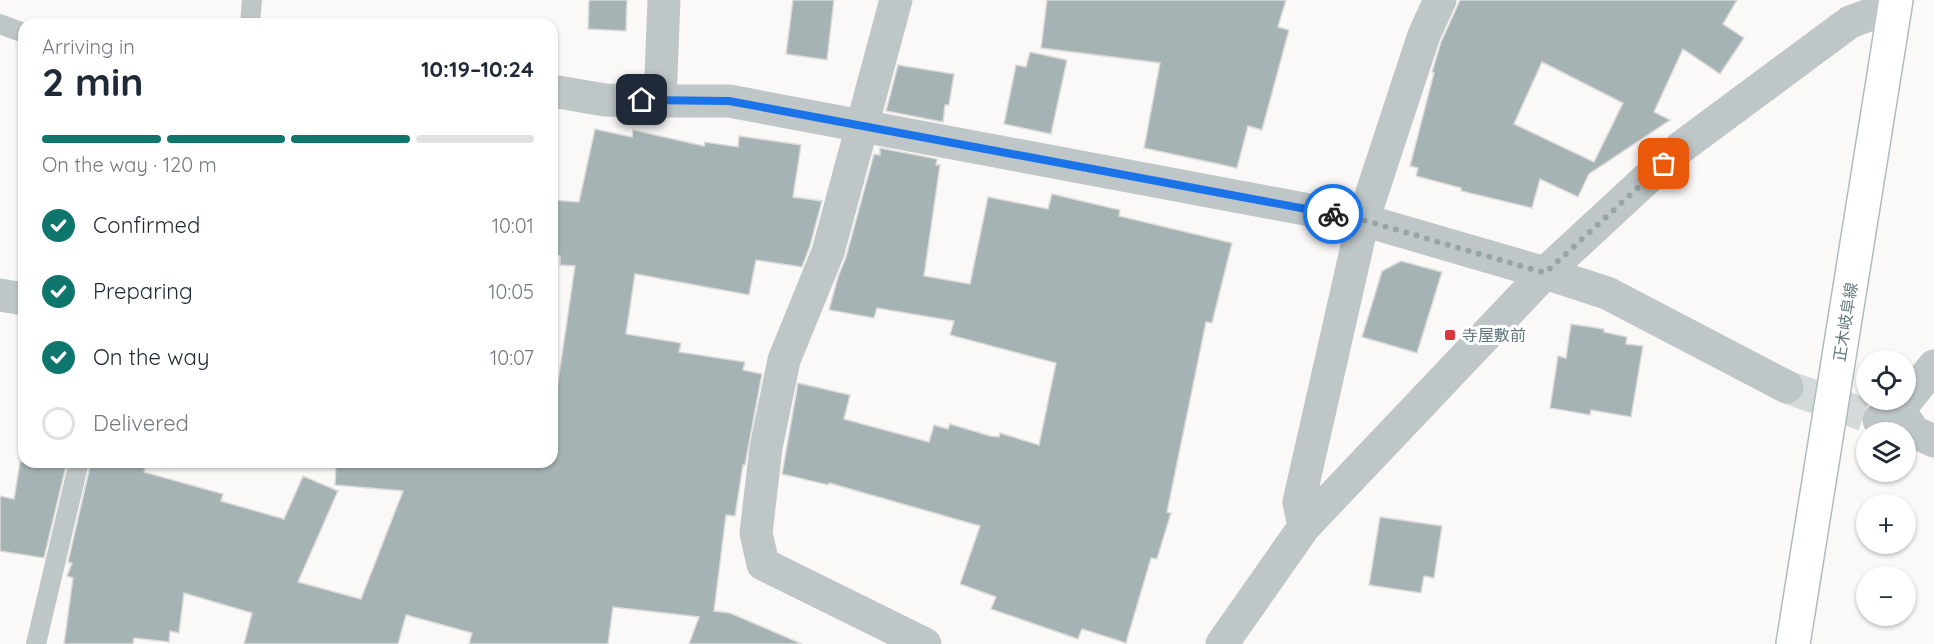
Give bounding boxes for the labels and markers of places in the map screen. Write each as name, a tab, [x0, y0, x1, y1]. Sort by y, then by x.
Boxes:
pin	[616, 74, 667, 125]
pin	[1638, 138, 1689, 189]
place label: 寺屋敷前	[1462, 325, 1526, 345]
marker: 寺屋敷前	[1443, 328, 1457, 342]

